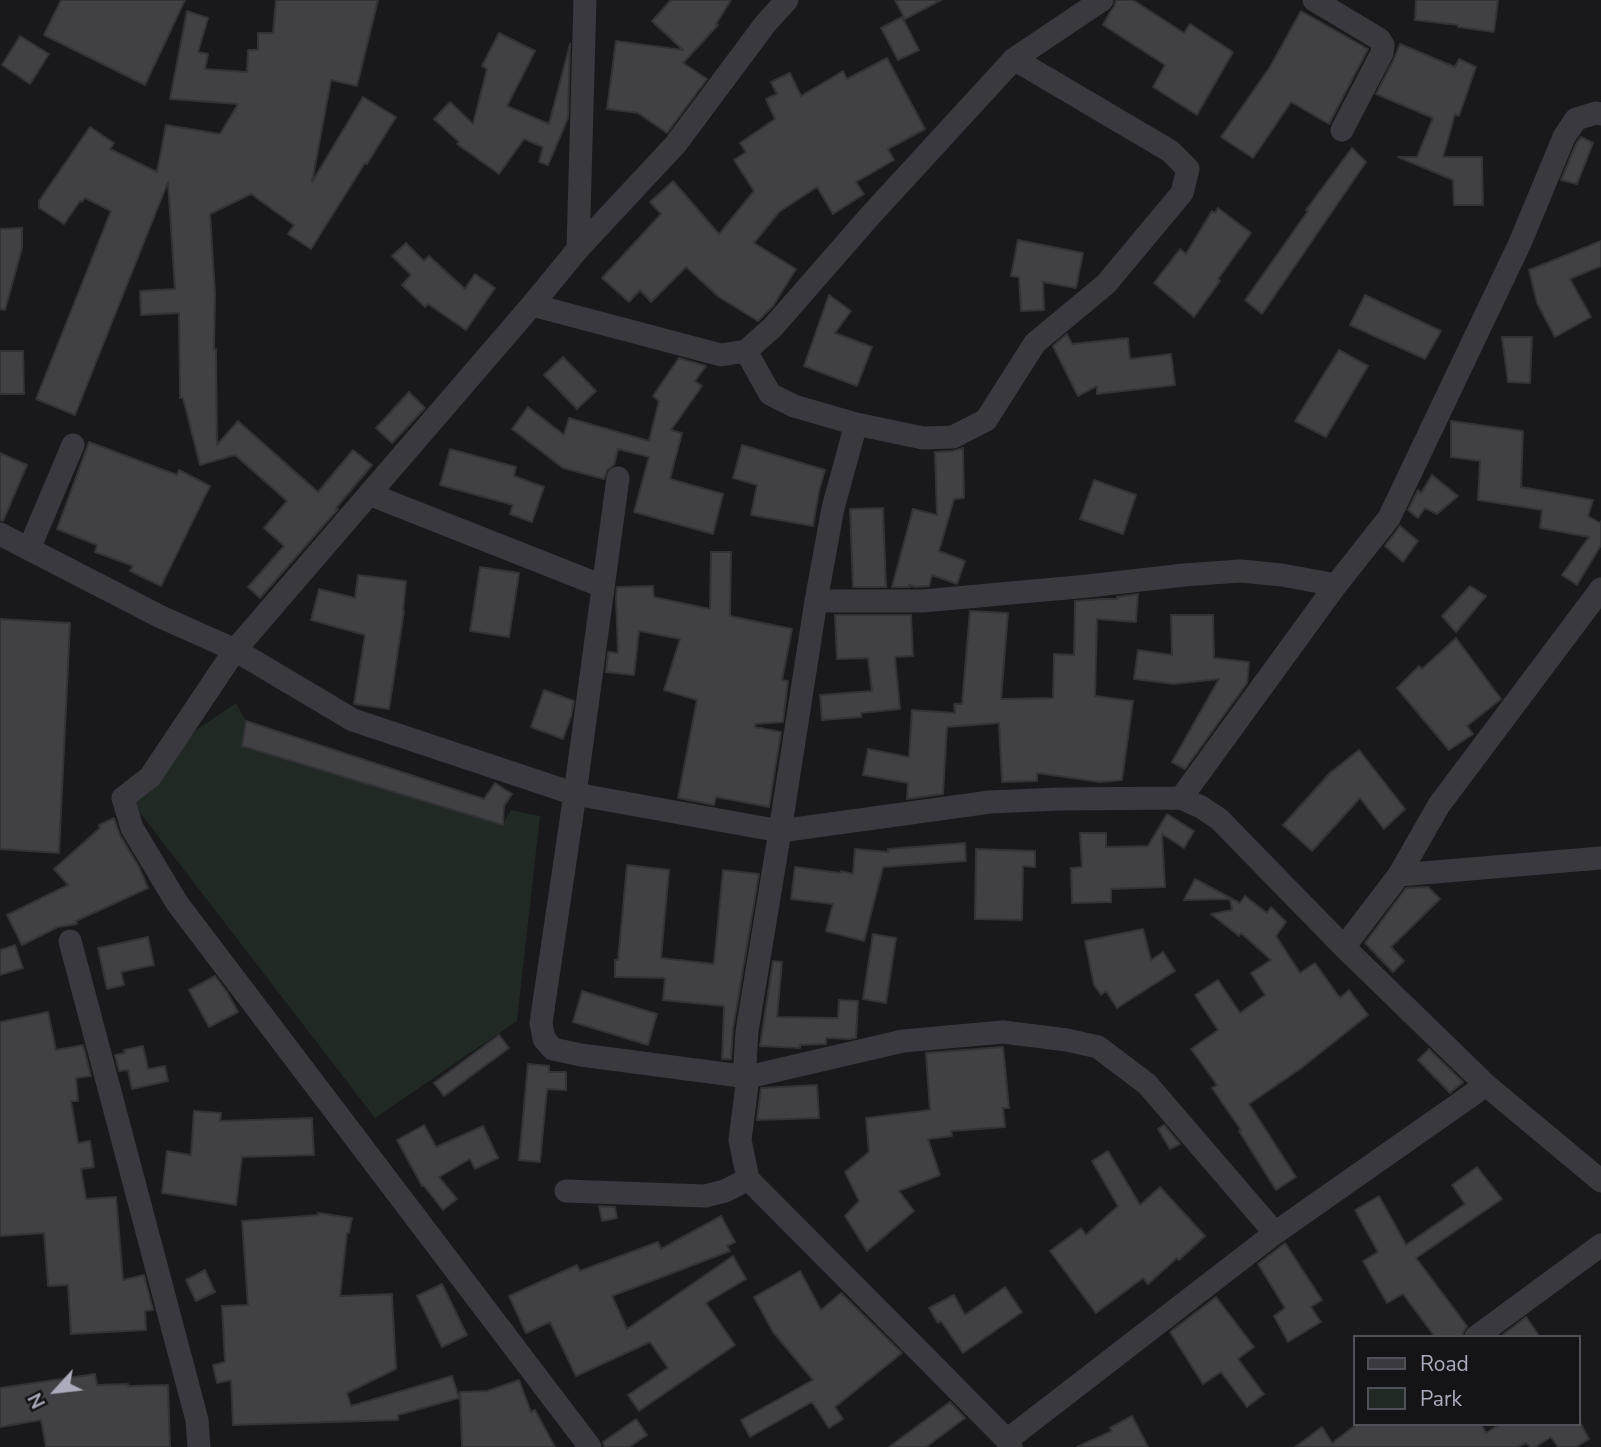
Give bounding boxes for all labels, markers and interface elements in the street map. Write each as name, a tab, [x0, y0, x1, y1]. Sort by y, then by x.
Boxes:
legend	[1352, 1335, 1580, 1426]
text: Road	[1420, 1350, 1469, 1378]
north arrow	[21, 1356, 91, 1426]
text: Park	[1420, 1385, 1462, 1413]
text: N	[22, 1388, 52, 1413]

